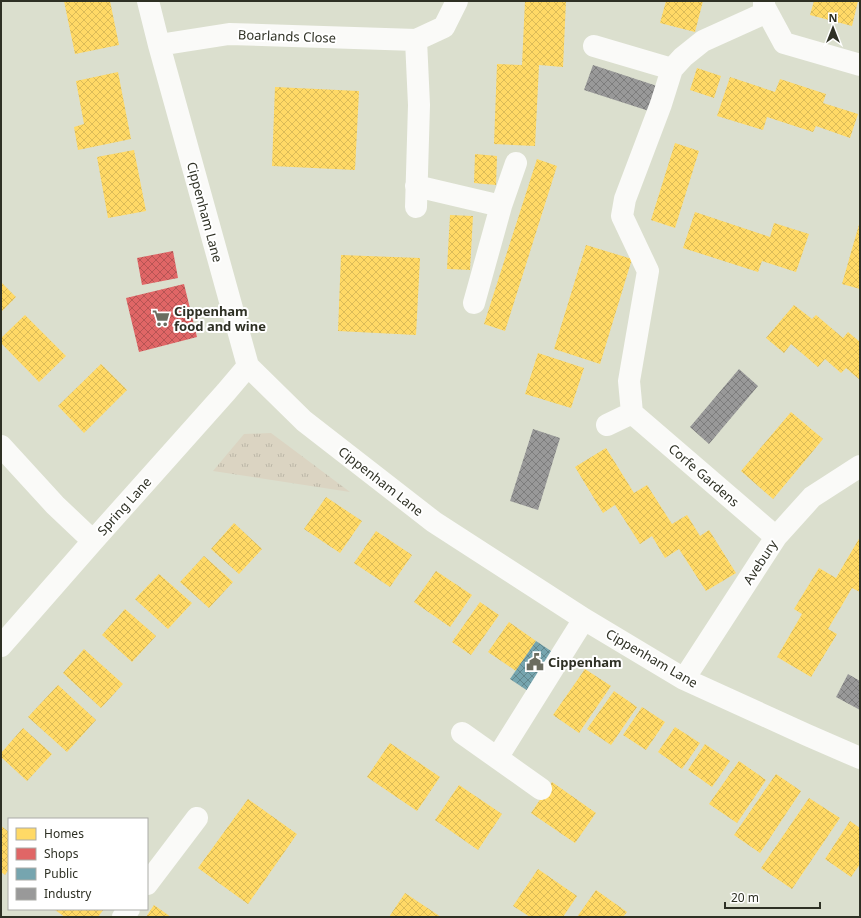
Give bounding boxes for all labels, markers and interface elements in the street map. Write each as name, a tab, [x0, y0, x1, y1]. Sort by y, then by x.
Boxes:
north arrow	[813, 8, 853, 48]
text: N	[829, 10, 837, 25]
street label: Boarlands Close	[238, 25, 336, 47]
street label: Cippenham Lane	[183, 160, 227, 264]
place label: Cippenham food and wine	[174, 302, 266, 335]
supermarket icon: Cippenham food and wine	[151, 308, 171, 328]
street label: Corfe Gardens	[665, 439, 743, 511]
street label: Cippenham Lane	[335, 442, 427, 520]
street label: Spring Lane	[93, 473, 155, 539]
street label: Avebury	[739, 536, 781, 588]
street label: Cippenham Lane	[603, 624, 701, 692]
public building icon: Cippenham	[525, 652, 545, 672]
place label: Cippenham	[548, 653, 622, 671]
legend	[8, 818, 148, 910]
text: Homes	[44, 825, 84, 842]
text: Shops	[44, 845, 79, 862]
text: Public	[44, 865, 78, 882]
scale bar	[725, 884, 820, 910]
text: Industry	[44, 885, 92, 902]
text: 20 m	[731, 889, 759, 906]

